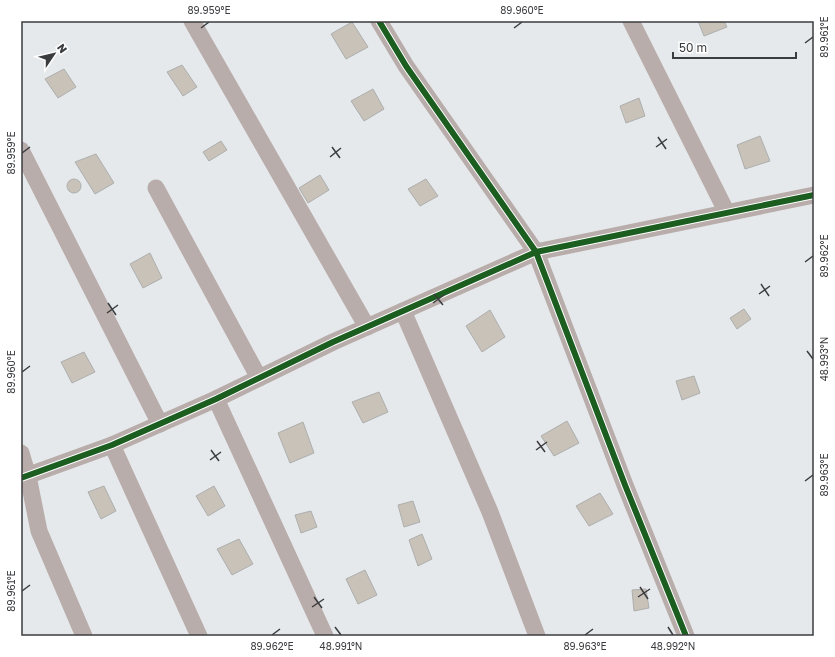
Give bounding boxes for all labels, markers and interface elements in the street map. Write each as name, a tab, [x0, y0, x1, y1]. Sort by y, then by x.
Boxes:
text: 89.959°E	[187, 4, 231, 16]
text: 89.960°E	[500, 4, 544, 16]
text: 89.961°E	[818, 16, 830, 58]
north arrow	[34, 34, 74, 74]
scale bar	[673, 34, 796, 60]
text: 50 m	[679, 40, 707, 55]
text: N	[55, 41, 70, 55]
text: 89.959°E	[5, 131, 17, 175]
text: 89.962°E	[818, 234, 830, 278]
text: 48.993°N	[818, 337, 830, 381]
text: 89.960°E	[5, 350, 17, 394]
text: 89.963°E	[818, 453, 830, 497]
text: 89.961°E	[5, 570, 17, 612]
text: 89.962°E	[250, 640, 294, 652]
text: 48.991°N	[320, 640, 362, 652]
text: 89.963°E	[563, 640, 607, 652]
text: 48.992°N	[651, 640, 695, 652]

